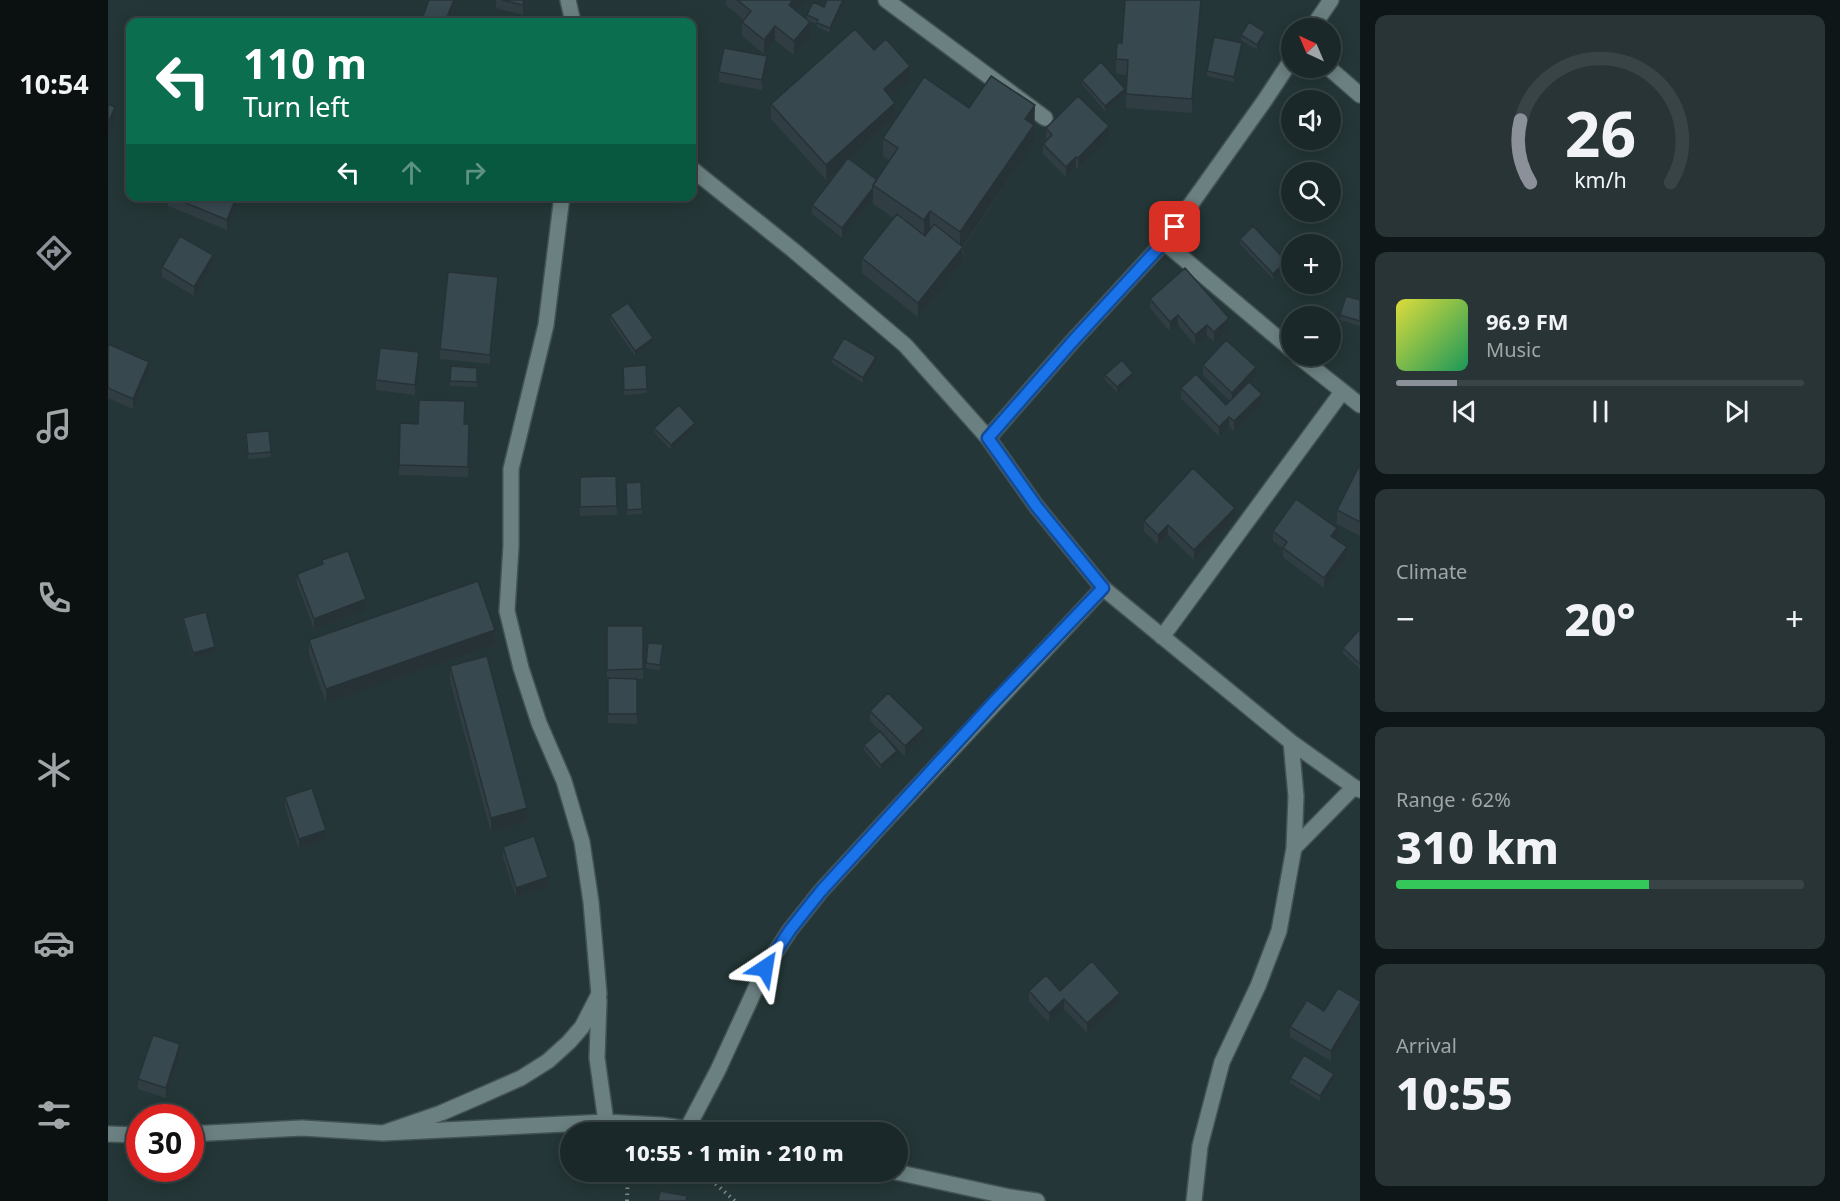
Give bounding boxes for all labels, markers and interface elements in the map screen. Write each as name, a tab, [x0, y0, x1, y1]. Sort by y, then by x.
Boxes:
north arrow	[1281, 18, 1341, 78]
map controls	[1281, 18, 1341, 366]
text: 110 m	[243, 34, 367, 91]
icon: left	[144, 42, 222, 120]
text: 10:54	[19, 65, 89, 102]
text: Turn left	[243, 88, 349, 125]
button: sound	[1281, 90, 1341, 150]
text: 26	[1564, 90, 1636, 175]
icon: left	[332, 156, 365, 189]
icon: ahead	[395, 156, 428, 189]
icon: right	[458, 156, 491, 189]
button: search	[1281, 162, 1341, 222]
text: km/h	[1574, 165, 1626, 194]
pin	[1149, 201, 1200, 252]
icon: arrive	[1158, 210, 1191, 243]
icon: directions	[33, 232, 75, 274]
button: +	[1281, 234, 1341, 294]
button: −	[1281, 306, 1341, 366]
text: 96.9 FM	[1486, 306, 1568, 336]
text: Music	[1486, 336, 1541, 363]
icon: previous	[1448, 395, 1481, 428]
icon: pause	[1584, 395, 1617, 428]
icon: next	[1720, 395, 1753, 428]
icon: music	[33, 405, 75, 447]
text: Climate	[1396, 558, 1467, 585]
icon: phone	[33, 577, 75, 619]
text: 20°	[1564, 588, 1636, 649]
text: −	[1396, 596, 1415, 641]
text: +	[1785, 596, 1804, 641]
icon: climate	[33, 749, 75, 791]
text: Range · 62%	[1396, 786, 1511, 813]
text: 310 km	[1396, 816, 1559, 877]
icon: car	[33, 922, 75, 964]
position arrow	[733, 936, 797, 1000]
text: Arrival	[1396, 1032, 1457, 1059]
text: 10:55	[1396, 1062, 1513, 1123]
icon: filters	[33, 1094, 75, 1136]
speed limit sign: 30	[126, 1104, 204, 1182]
text: 10:55 · 1 min · 210 m	[624, 1137, 844, 1167]

